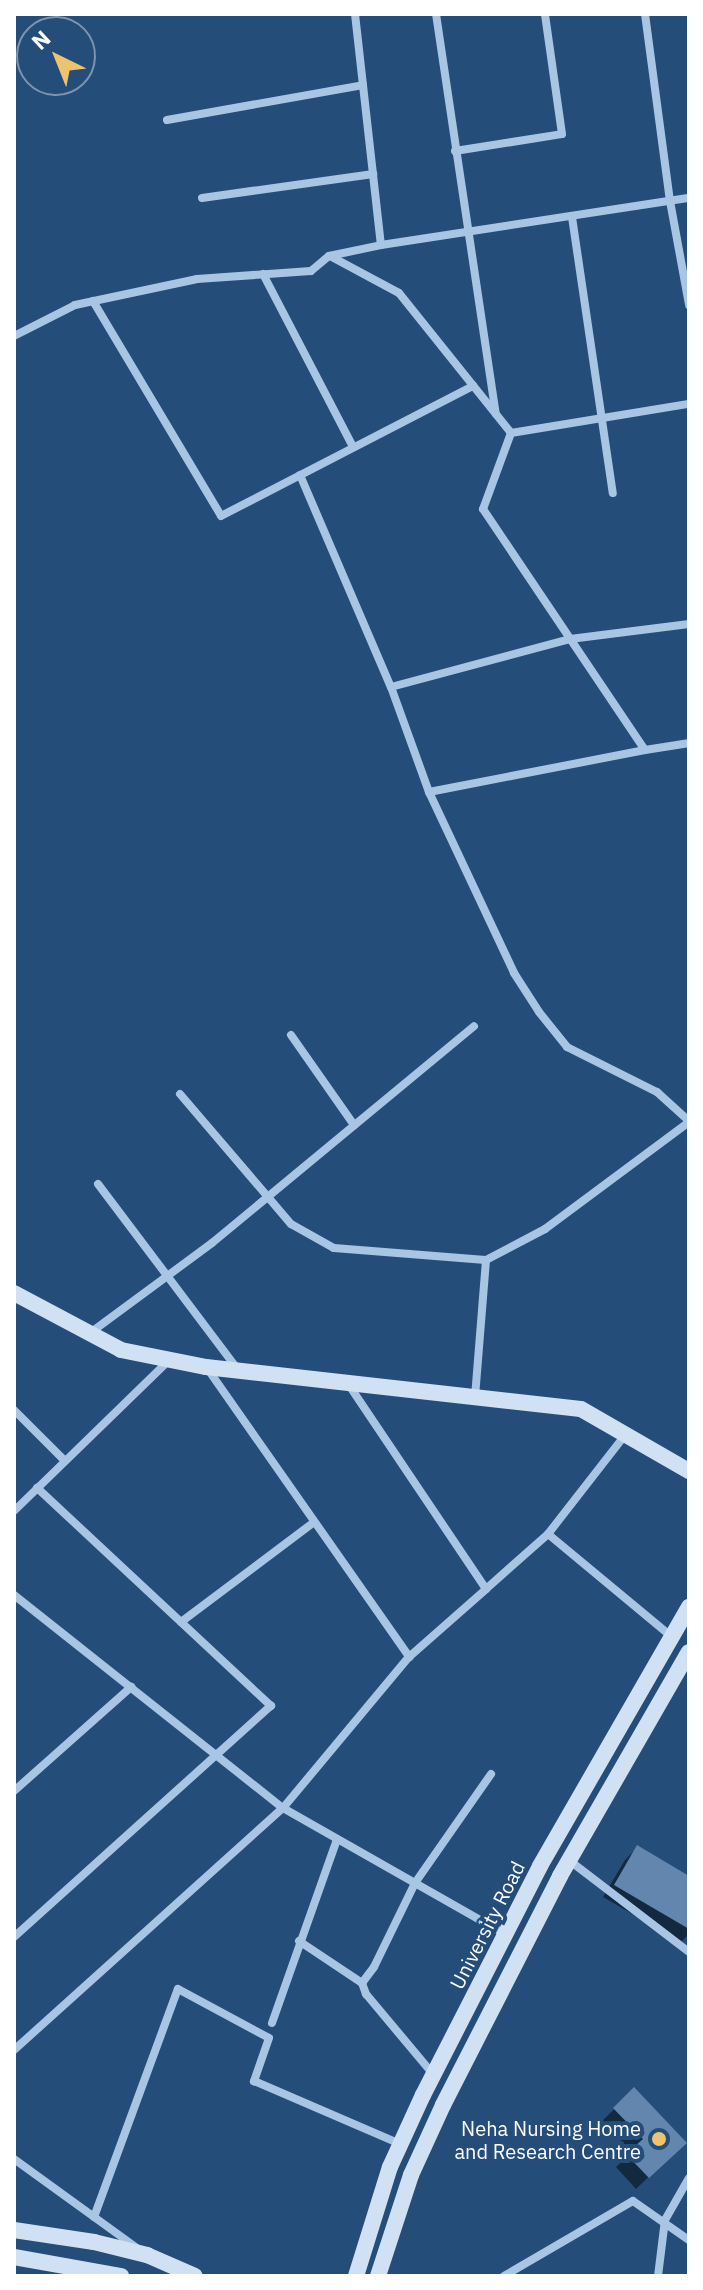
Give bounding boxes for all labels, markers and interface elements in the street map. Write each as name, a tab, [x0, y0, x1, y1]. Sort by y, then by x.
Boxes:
north arrow	[16, 16, 96, 96]
text: N	[25, 24, 56, 56]
street label: University Road	[444, 1857, 530, 1993]
place label: Neha Nursing Home and Research Centre	[454, 2116, 641, 2163]
marker: Neha Nursing Home and Research Centre	[648, 2128, 670, 2150]

